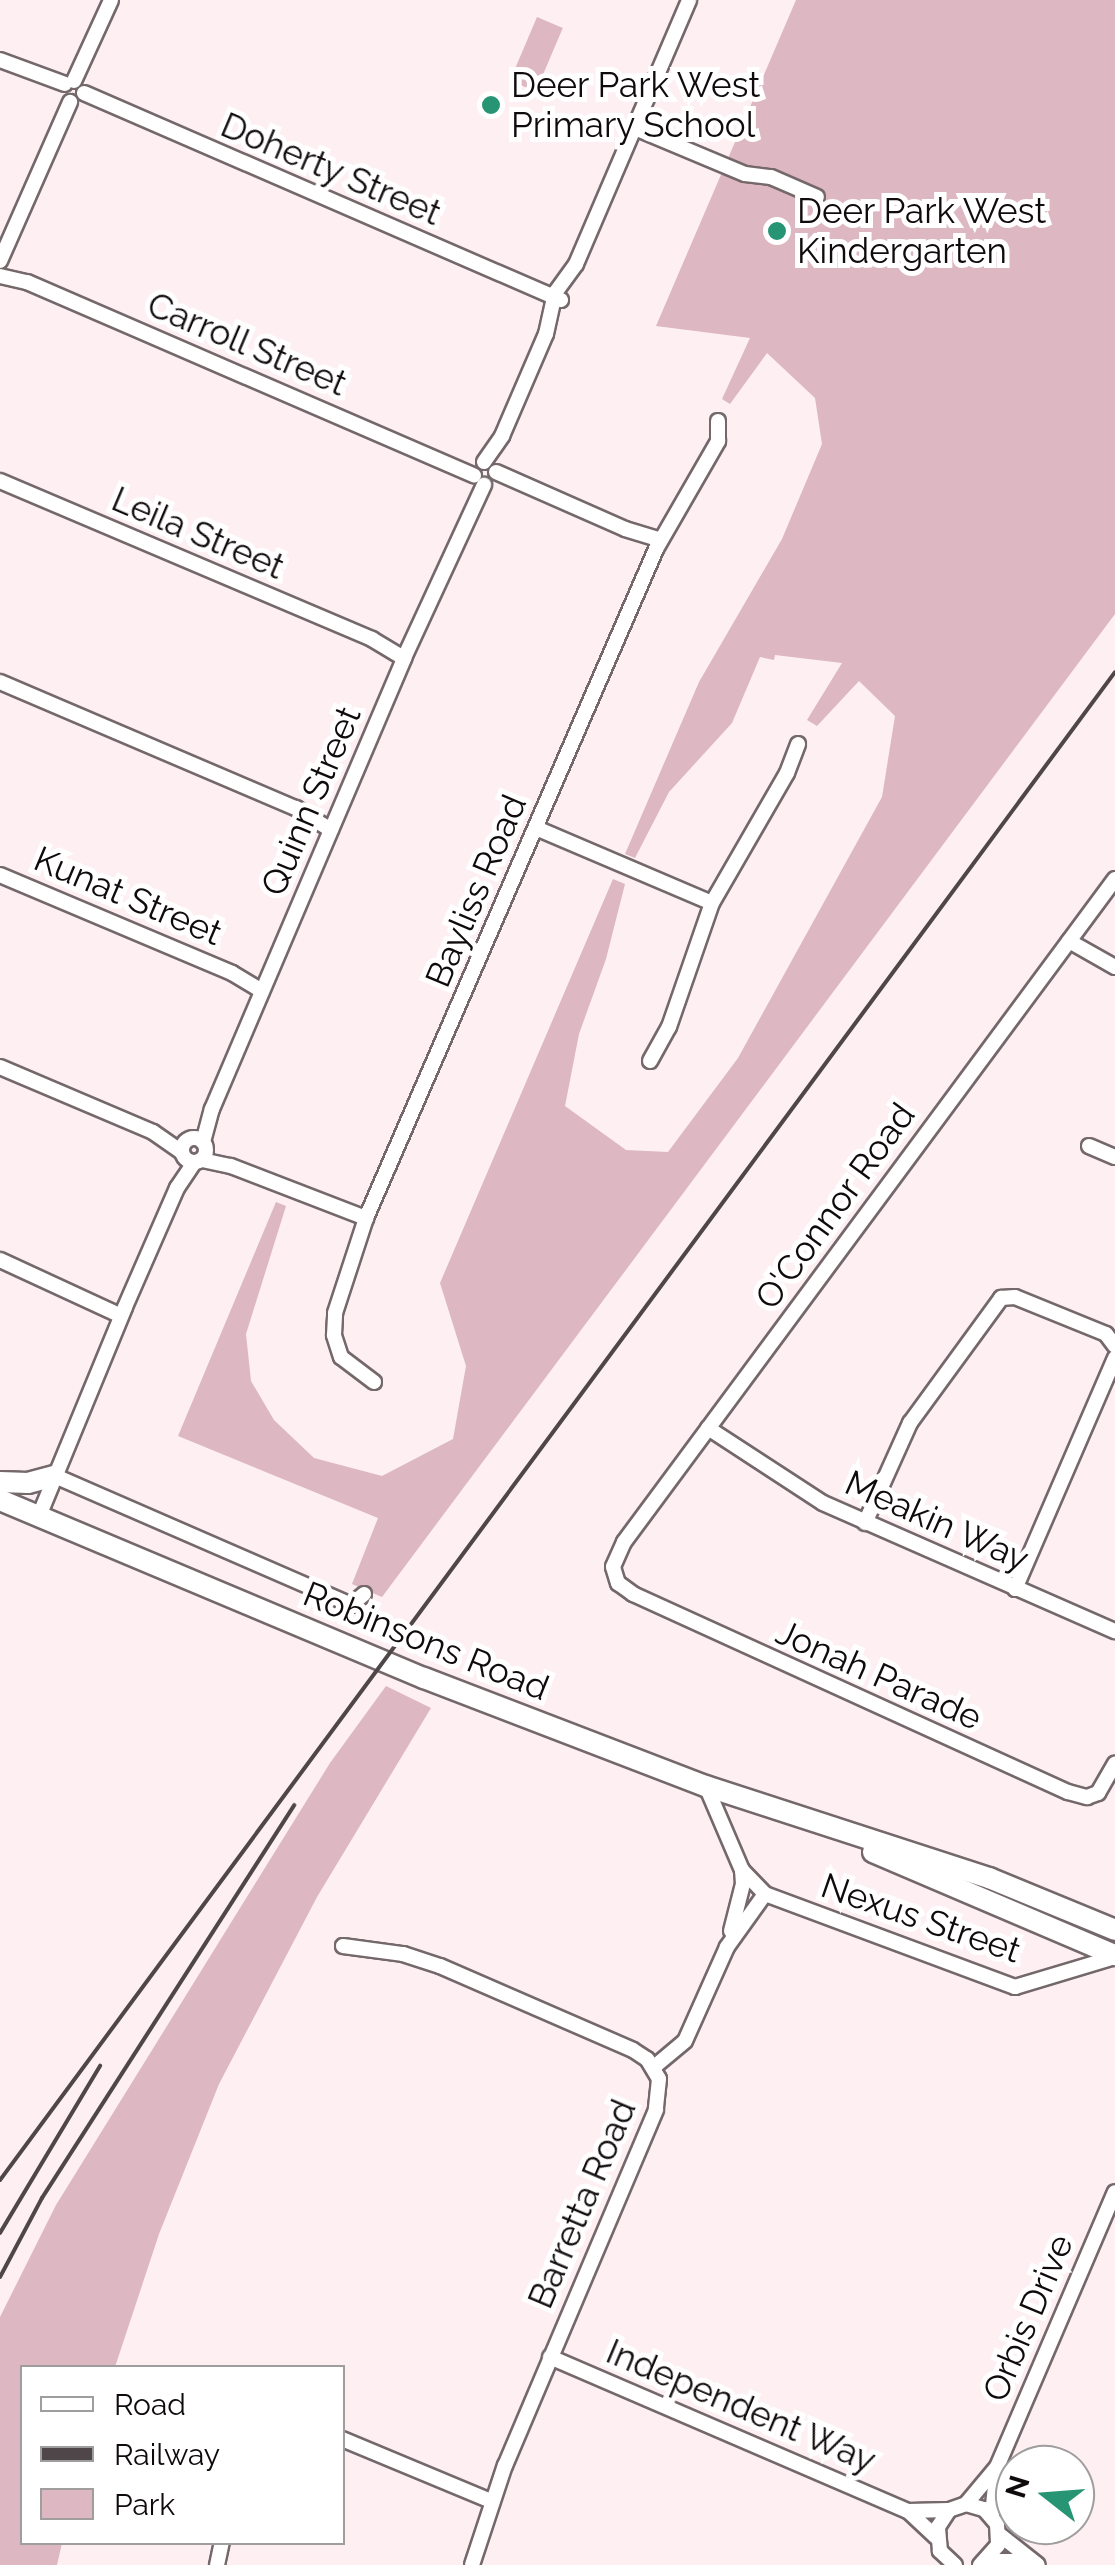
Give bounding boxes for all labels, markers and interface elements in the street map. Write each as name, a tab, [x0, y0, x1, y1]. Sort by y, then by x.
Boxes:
place label: Deer Park West Primary School	[511, 64, 762, 146]
marker: Deer Park West Primary School	[480, 94, 502, 116]
street label: Doherty Street	[214, 104, 448, 234]
place label: Deer Park West Kindergarten	[797, 190, 1048, 272]
marker: Deer Park West Kindergarten	[766, 220, 788, 242]
street label: Carroll Street	[141, 283, 353, 405]
street label: Leila Street	[106, 478, 290, 588]
street label: Quinn Street	[252, 700, 370, 902]
street label: Bayliss Road	[417, 789, 535, 993]
street label: Kunat Street	[28, 838, 228, 954]
street label: O'Connor Road	[746, 1095, 924, 1317]
street label: Meakin Way	[838, 1462, 1036, 1580]
street label: Robinsons Road	[297, 1573, 555, 1709]
street label: Jonah Parade	[770, 1611, 988, 1739]
street label: Nexus Street	[816, 1864, 1026, 1972]
street label: Barretta Road	[519, 2094, 645, 2314]
street label: Orbis Drive	[974, 2228, 1082, 2408]
street label: Independent Way	[600, 2330, 882, 2482]
legend	[20, 2365, 345, 2545]
text: Road	[114, 2387, 186, 2422]
text: Railway	[114, 2437, 220, 2472]
north arrow	[995, 2445, 1095, 2545]
text: N	[999, 2472, 1037, 2502]
text: Park	[114, 2487, 175, 2522]

